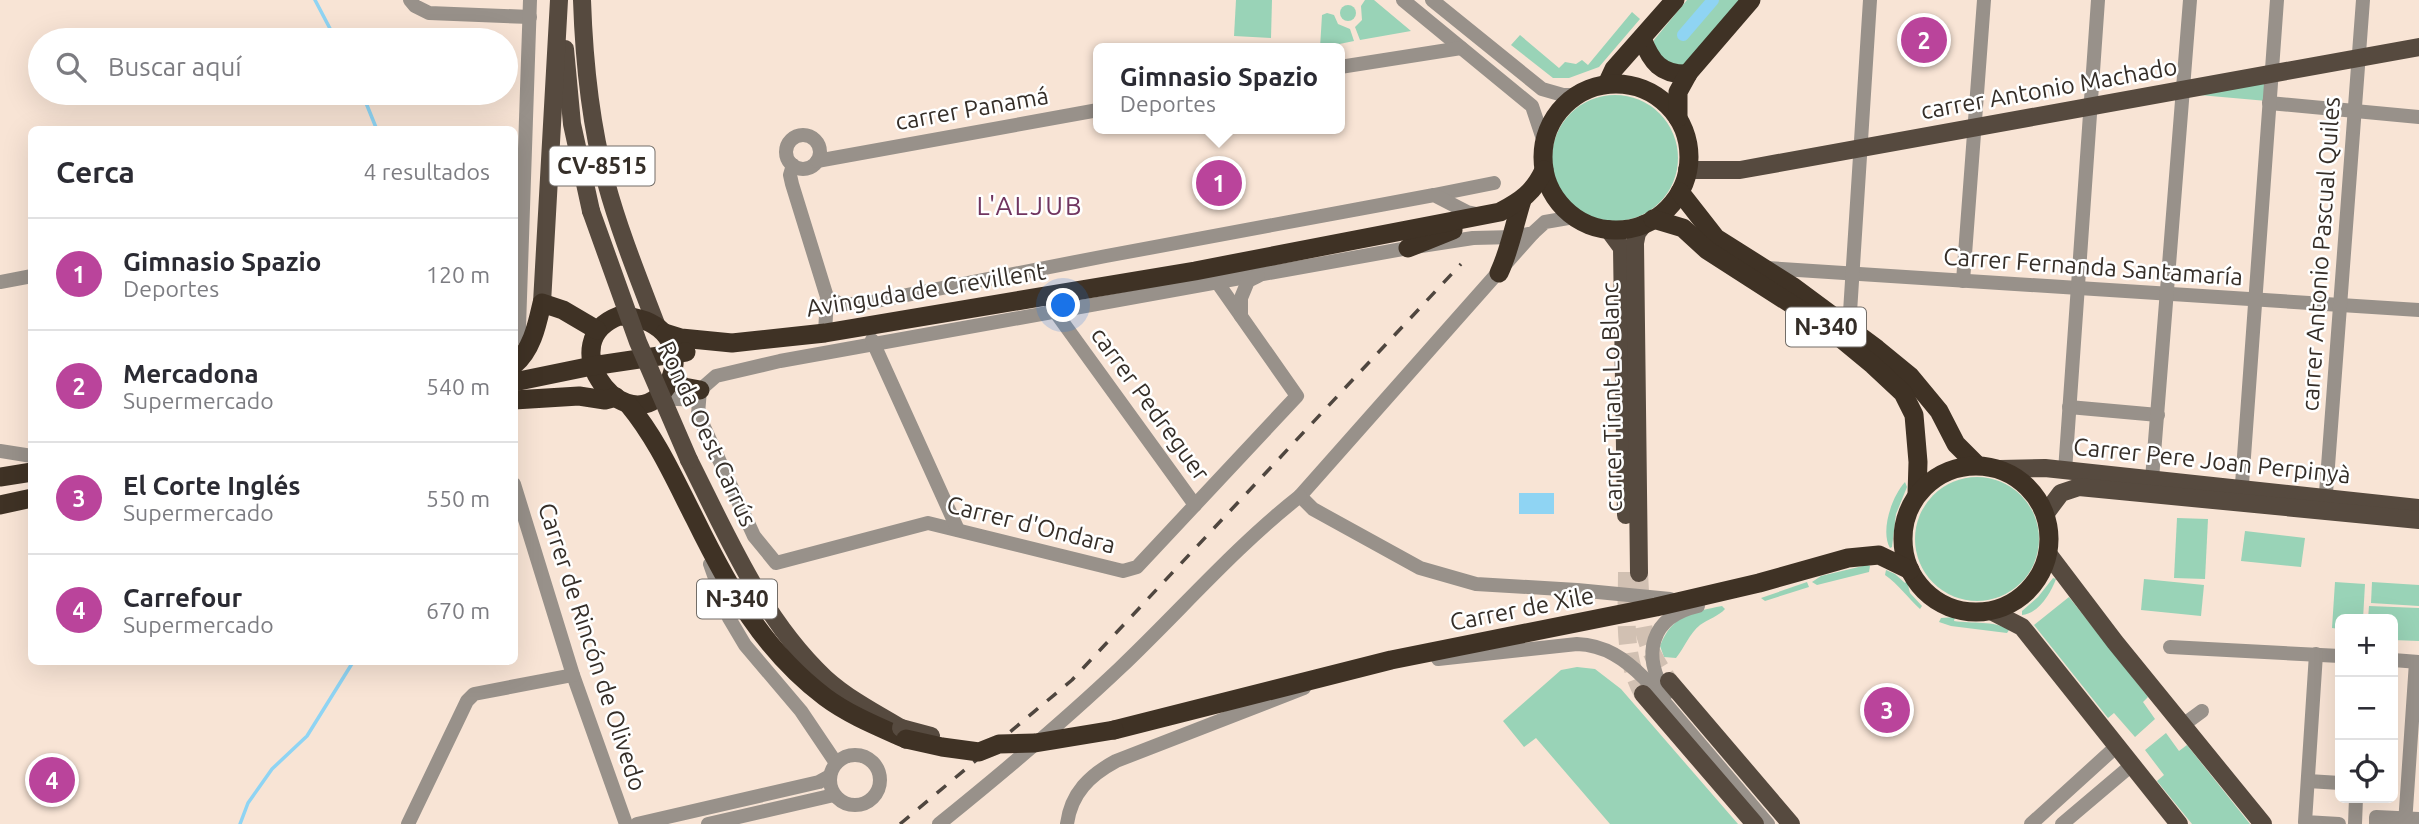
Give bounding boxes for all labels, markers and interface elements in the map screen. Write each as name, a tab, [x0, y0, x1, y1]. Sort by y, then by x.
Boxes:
pin: 2	[1901, 14, 1947, 66]
search box	[28, 28, 518, 105]
popup	[1093, 43, 1345, 134]
icon: search	[52, 48, 90, 86]
text: Buscar aquí	[108, 52, 242, 81]
street label: carrer Antonio Machado	[1919, 53, 2179, 124]
text: Gimnasio Spazio	[1120, 62, 1318, 91]
street label: carrer Panamá	[893, 82, 1051, 135]
text: Deportes	[1120, 91, 1216, 116]
street label: carrer Antonio Pascual Quiles	[2296, 96, 2345, 412]
road number: CV-8515	[550, 146, 654, 186]
text: Cerca	[56, 155, 135, 189]
pin: 1	[1196, 157, 1242, 209]
text: 4 resultados	[364, 159, 490, 184]
district label: L'ALJUB	[977, 191, 1083, 220]
street label: Carrer Fernanda Santamaría	[1942, 243, 2244, 290]
text: Gimnasio Spazio	[123, 247, 321, 276]
street label: Avinguda de Crevillent	[804, 257, 1048, 322]
text: 1	[73, 262, 85, 287]
text: 120 m	[426, 262, 490, 287]
text: Deportes	[123, 276, 219, 301]
street label: carrer Tirant Lo Blanc	[1596, 282, 1627, 512]
your location	[1046, 288, 1080, 322]
road number: N-340	[1786, 308, 1866, 346]
street label: carrer Pedreguer	[1086, 322, 1215, 486]
street label: Ronda Oest Carrús	[653, 337, 762, 531]
text: Mercadona	[123, 359, 259, 388]
text: 2	[73, 374, 85, 399]
text: 540 m	[426, 374, 490, 399]
text: Supermercado	[123, 388, 274, 413]
street label: Carrer Pere Joan Perpinyà	[2072, 433, 2352, 489]
text: El Corte Inglés	[123, 471, 301, 500]
text: 3	[73, 486, 85, 511]
text: 550 m	[426, 486, 490, 511]
street label: Carrer d'Ondara	[944, 491, 1118, 559]
street label: Carrer de Rincón de Olivedo	[533, 499, 652, 794]
text: Supermercado	[123, 500, 274, 525]
road number: N-340	[697, 580, 777, 618]
street label: Carrer de Xile	[1448, 581, 1596, 636]
text: Carrefour	[123, 583, 242, 612]
text: 4	[73, 598, 85, 623]
text: 670 m	[426, 598, 490, 623]
text: Supermercado	[123, 612, 274, 637]
map controls	[2335, 614, 2398, 803]
button: +	[2335, 614, 2398, 677]
button: −	[2335, 677, 2398, 740]
pin: 3	[1864, 684, 1910, 736]
button: locate	[2335, 740, 2398, 803]
pin: 4	[29, 754, 75, 806]

